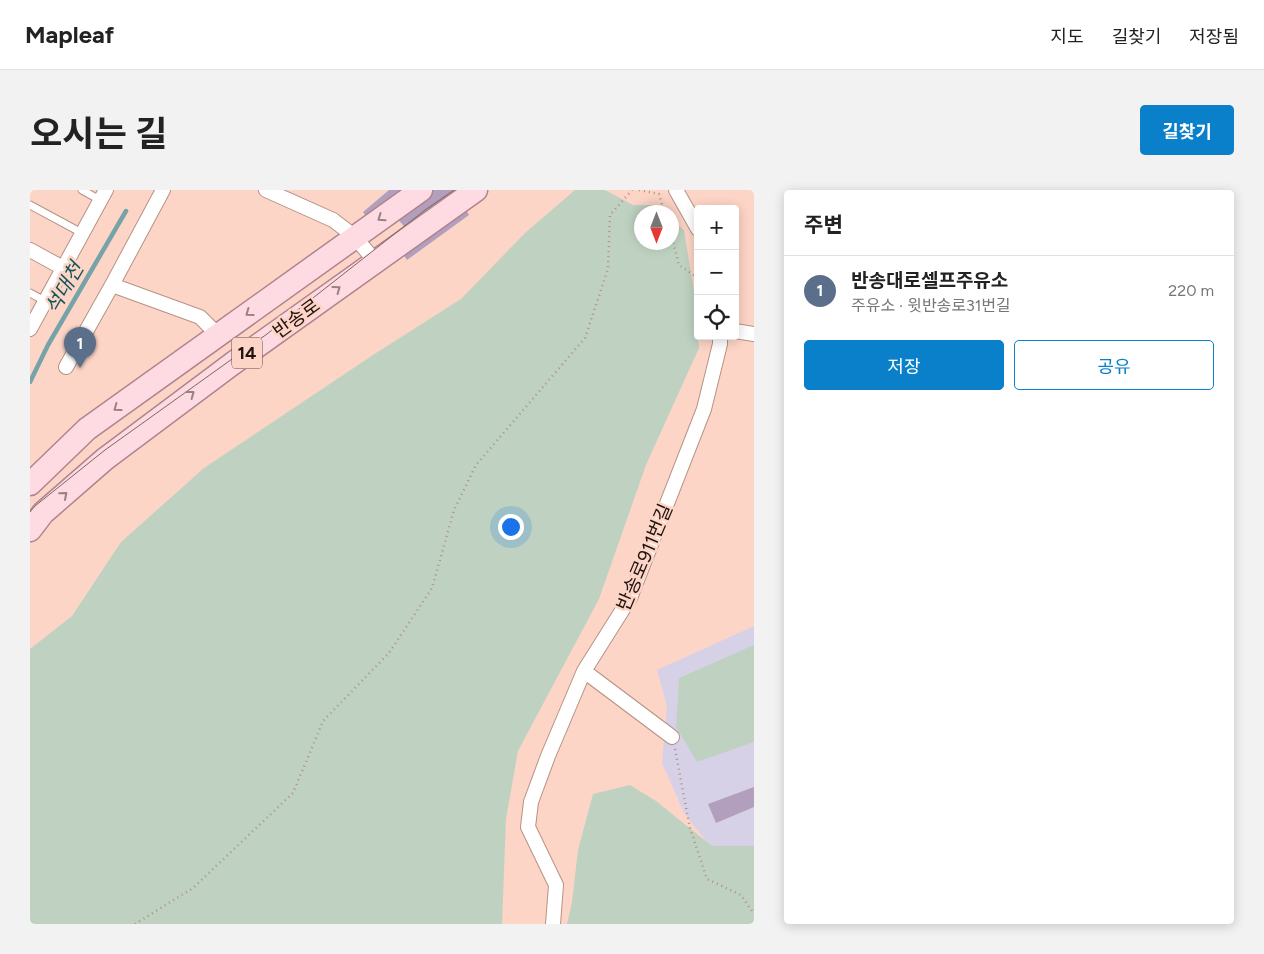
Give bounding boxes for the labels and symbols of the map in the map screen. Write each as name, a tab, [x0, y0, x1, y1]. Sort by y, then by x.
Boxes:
north arrow	[634, 205, 679, 250]
one-way arrow	[377, 212, 386, 221]
water label: 석대천	[40, 256, 89, 318]
one-way arrow	[331, 286, 341, 295]
street label: 반송로	[268, 294, 324, 343]
one-way arrow	[245, 307, 254, 316]
pin: 1	[64, 327, 96, 368]
road number: 14	[232, 338, 262, 368]
one-way arrow	[185, 392, 194, 400]
one-way arrow	[113, 402, 123, 411]
one-way arrow	[58, 491, 67, 500]
street label: 반송로911번길	[612, 500, 677, 614]
your location	[498, 514, 524, 540]

